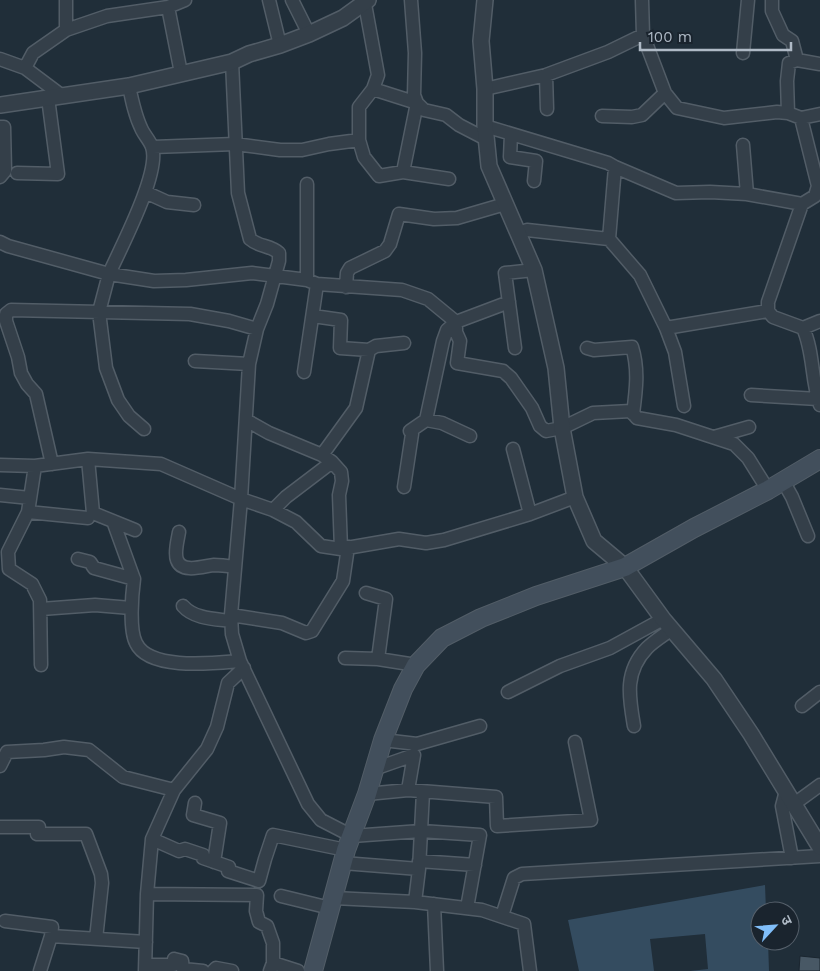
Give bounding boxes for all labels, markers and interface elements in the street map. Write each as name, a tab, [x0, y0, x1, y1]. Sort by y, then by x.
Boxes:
scale bar	[640, 20, 791, 52]
text: 100 m	[648, 28, 692, 46]
north arrow	[750, 901, 800, 951]
text: उ	[778, 913, 796, 928]

